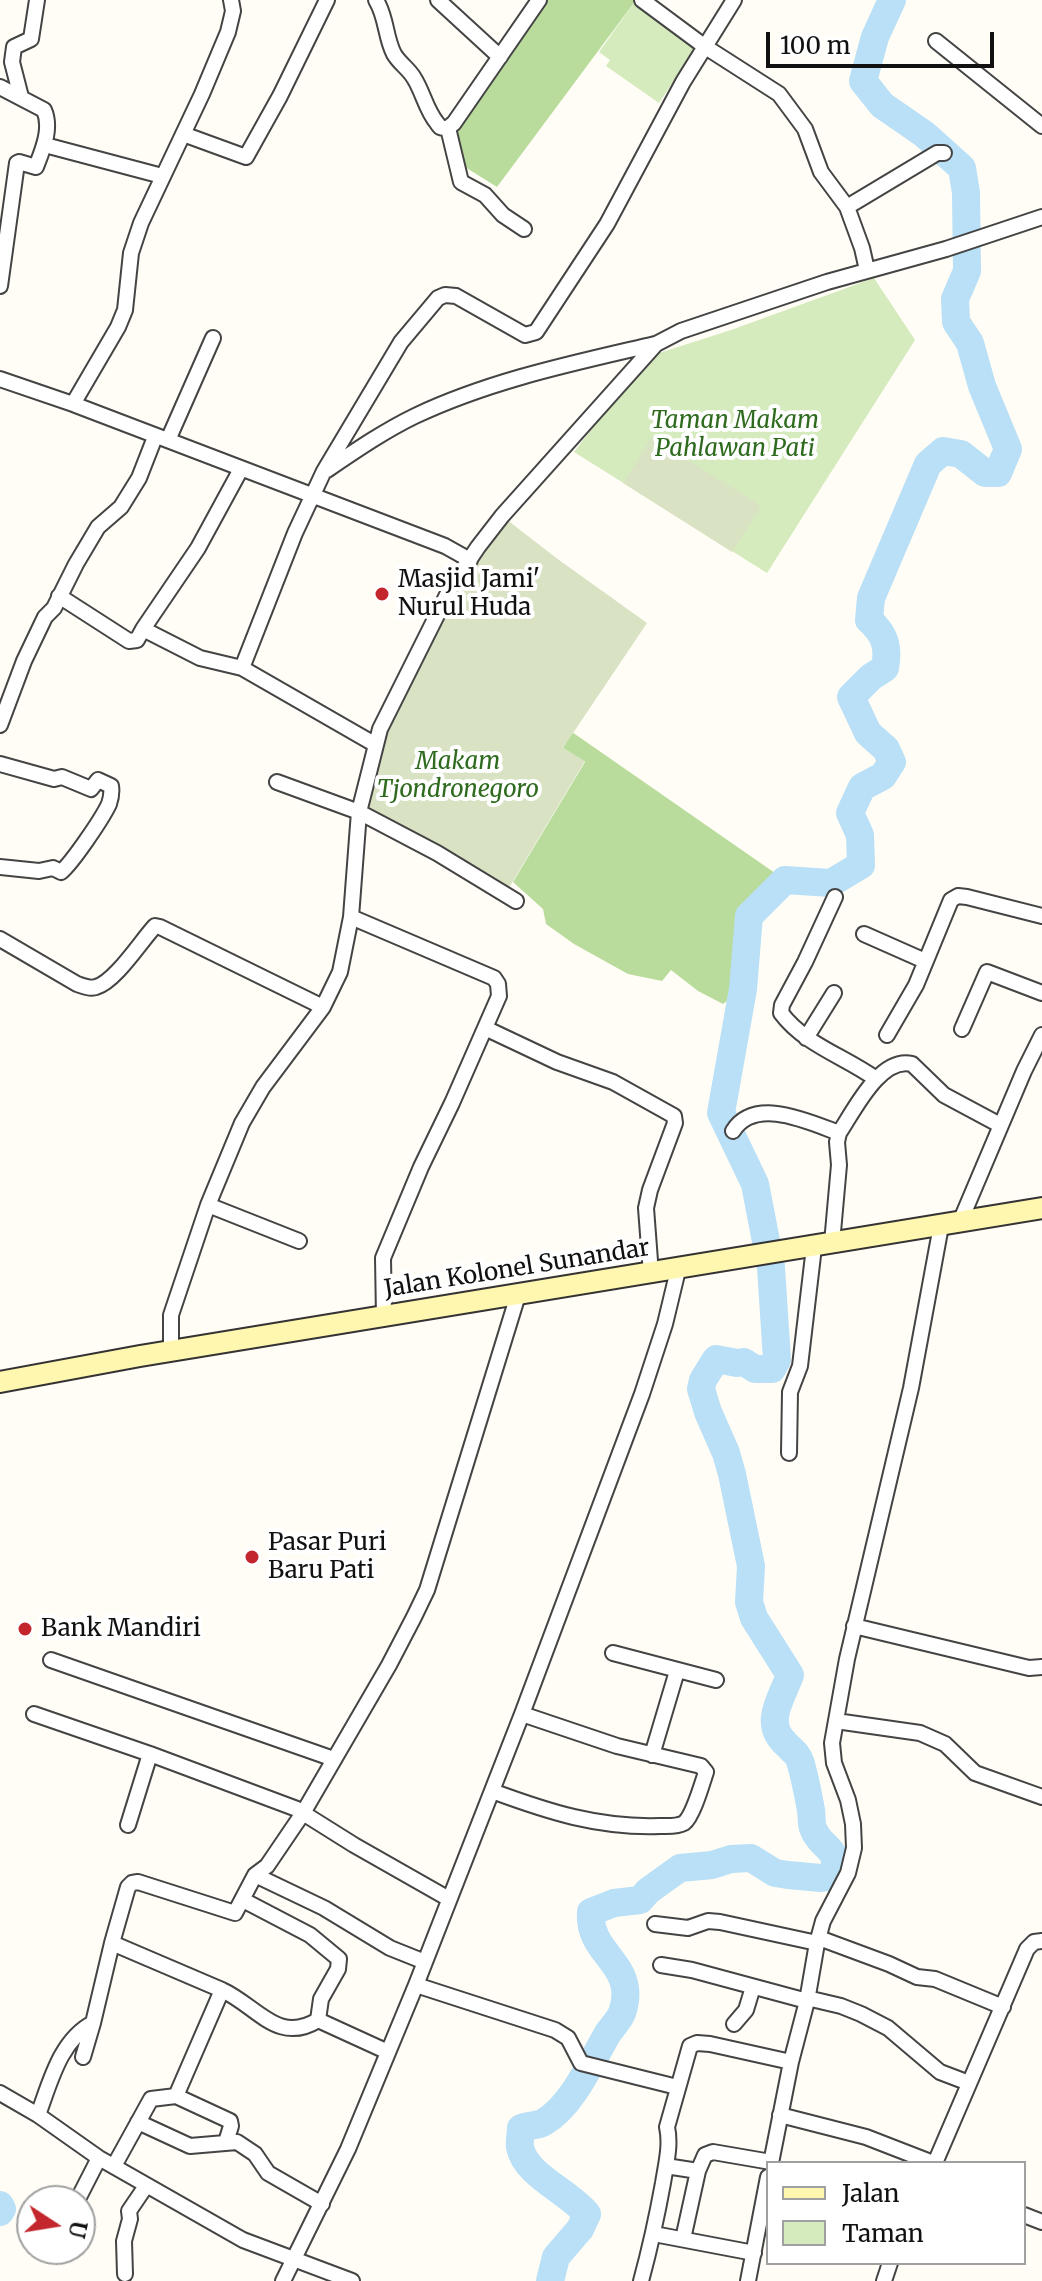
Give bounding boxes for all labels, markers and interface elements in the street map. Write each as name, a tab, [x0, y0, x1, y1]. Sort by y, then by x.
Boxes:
scale bar	[770, 16, 998, 66]
text: 100 m	[780, 30, 850, 61]
park label: Taman Makam Pahlawan Pati	[651, 407, 819, 463]
place label: Masjid Jami' Nurul Huda	[398, 566, 540, 622]
marker: Masjid Jami' Nurul Huda	[373, 585, 391, 603]
park label: Makam Tjondronegoro	[377, 748, 539, 804]
street label: Jalan Kolonel Sunandar	[382, 1234, 652, 1304]
place label: Pasar Puri Baru Pati	[268, 1529, 387, 1585]
marker: Pasar Puri Baru Pati	[243, 1548, 261, 1566]
place label: Bank Mandiri	[41, 1615, 201, 1643]
marker: Bank Mandiri	[16, 1620, 34, 1638]
legend	[766, 2161, 1026, 2265]
text: Jalan	[842, 2178, 899, 2209]
north arrow	[16, 2185, 96, 2265]
text: Taman	[842, 2218, 924, 2249]
text: U	[62, 2219, 93, 2240]

